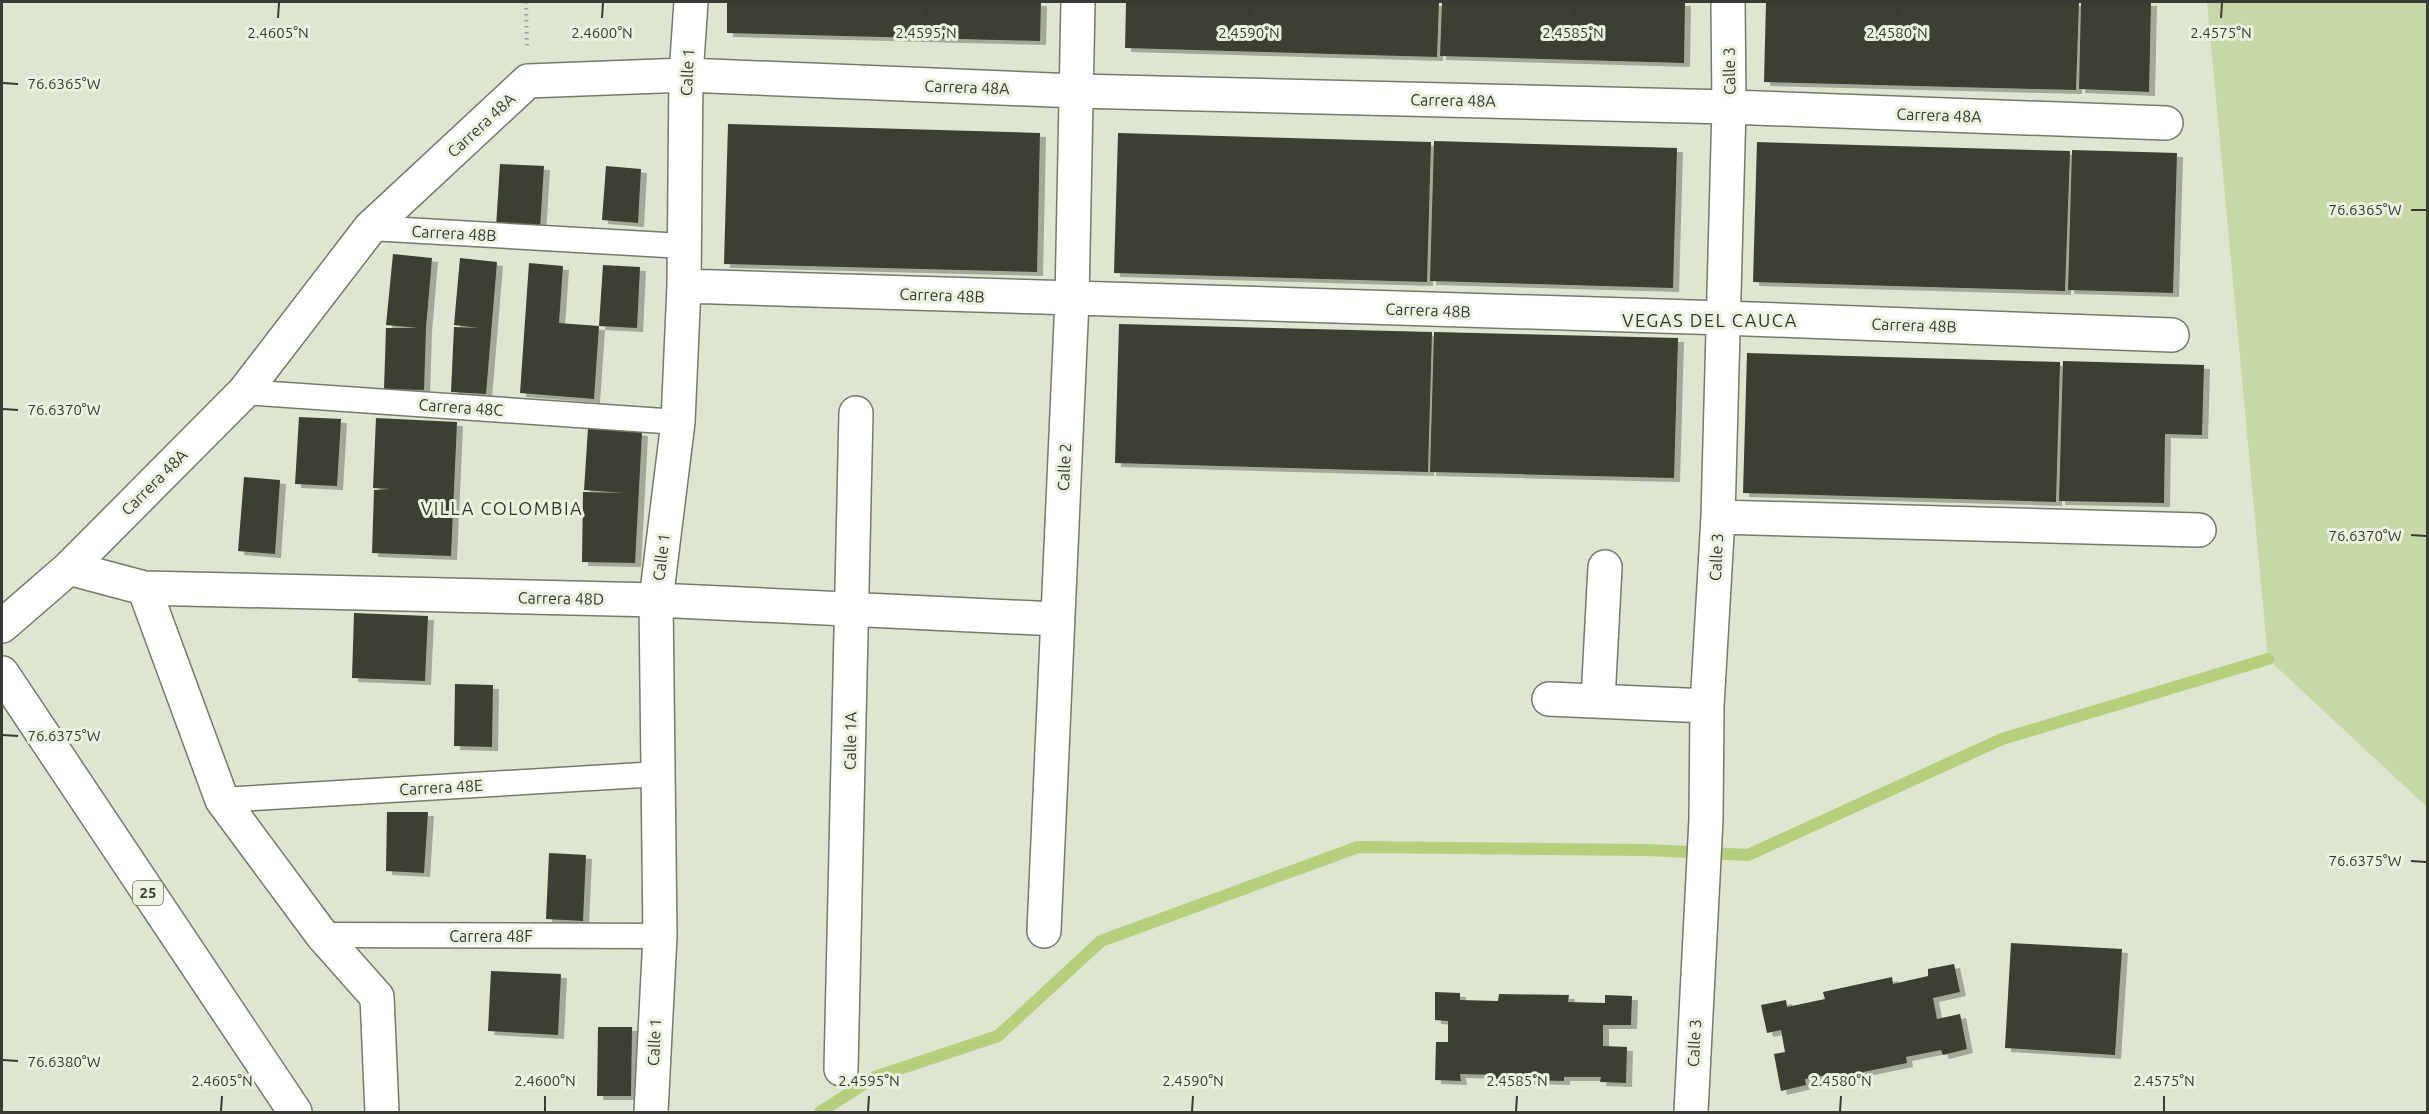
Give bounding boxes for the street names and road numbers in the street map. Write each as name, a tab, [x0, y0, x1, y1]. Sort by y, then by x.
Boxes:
street label: Calle 3	[1720, 47, 1738, 95]
street label: Calle 1	[677, 48, 697, 96]
street label: Carrera 48A	[924, 77, 1011, 98]
street label: Carrera 48A	[444, 89, 519, 161]
street label: Carrera 48A	[1410, 90, 1496, 110]
street label: Carrera 48A	[1896, 105, 1983, 126]
street label: Carrera 48B	[411, 222, 497, 244]
street label: Carrera 48B	[899, 285, 985, 305]
street label: Carrera 48B	[1385, 300, 1471, 320]
street label: Carrera 48B	[1871, 315, 1957, 335]
street label: Carrera 48C	[418, 395, 504, 419]
street label: Calle 2	[1054, 443, 1074, 491]
street label: Carrera 48A	[117, 445, 191, 519]
street label: Calle 1	[649, 532, 673, 582]
street label: Calle 3	[1706, 533, 1726, 581]
street label: Carrera 48D	[518, 588, 604, 608]
street label: Calle 1A	[840, 711, 860, 770]
street label: Carrera 48E	[399, 776, 483, 798]
road number: 25	[133, 881, 163, 905]
street label: Carrera 48F	[449, 927, 533, 945]
street label: Calle 1	[644, 1018, 664, 1066]
street label: Calle 3	[1684, 1019, 1704, 1067]

